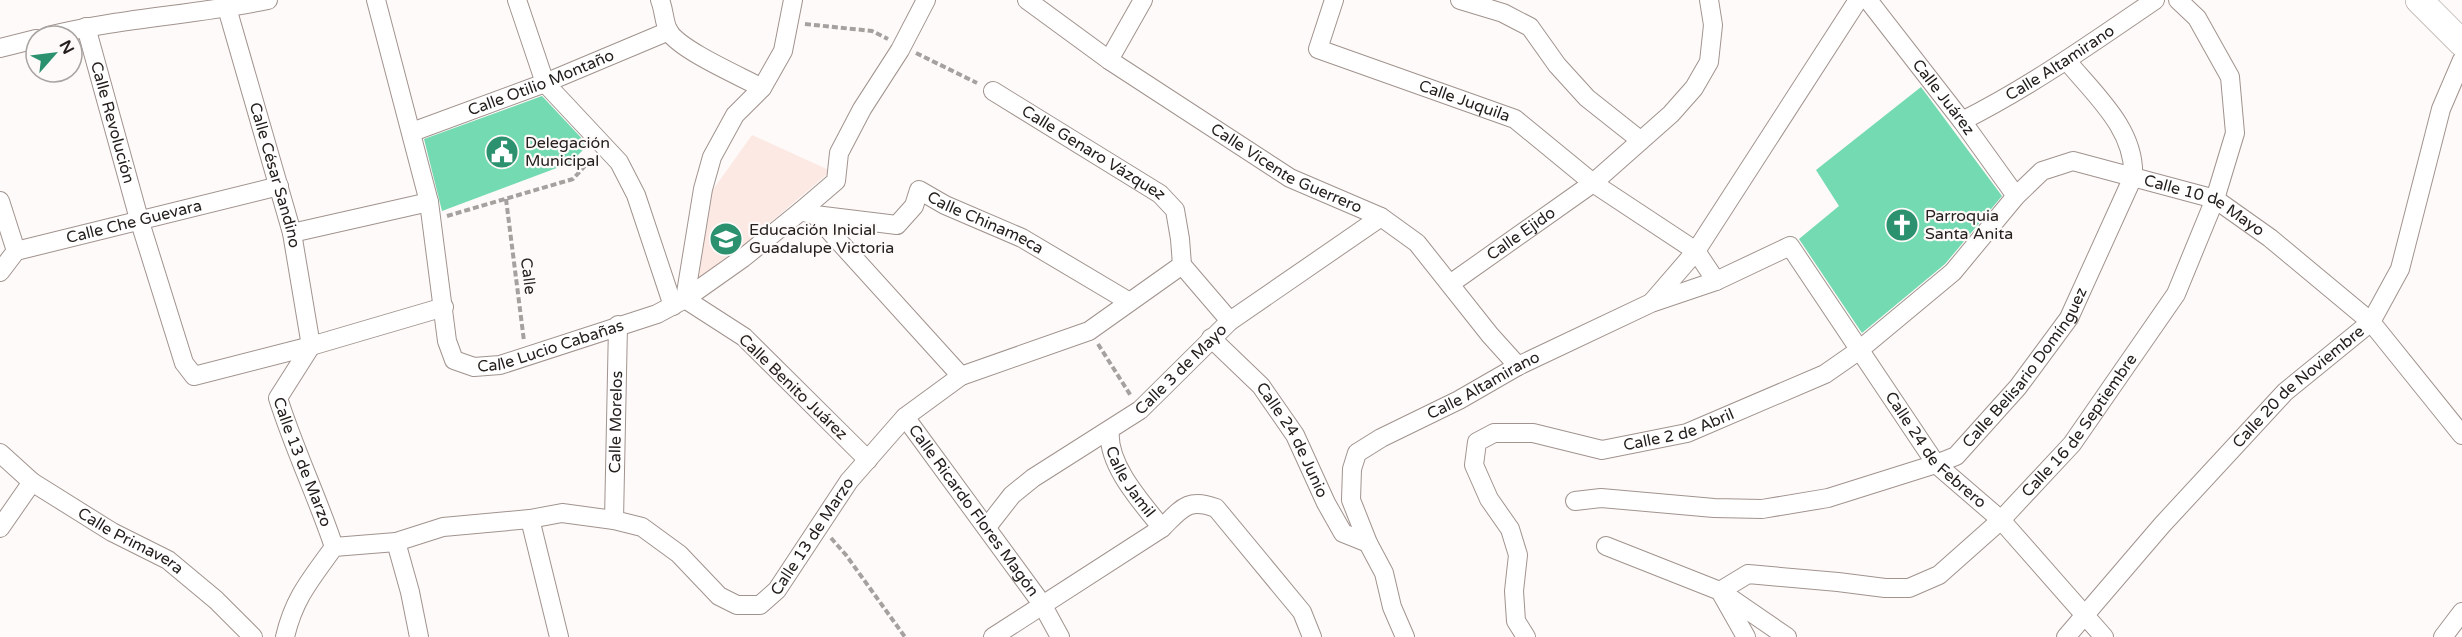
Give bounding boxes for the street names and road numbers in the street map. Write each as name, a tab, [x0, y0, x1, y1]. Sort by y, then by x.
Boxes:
street label: Calle Altamirano	[2002, 21, 2118, 105]
street label: Calle Otilio Montaño	[465, 45, 617, 121]
street label: Calle Juárez	[1908, 55, 1979, 139]
street label: Calle Revolución	[86, 59, 139, 186]
street label: Calle Juquila	[1416, 76, 1513, 126]
street label: Calle César Sandino	[245, 100, 304, 249]
street label: Calle Genaro Vázquez	[1018, 101, 1170, 204]
street label: Calle Vicente Guerrero	[1207, 119, 1365, 218]
street label: Calle 10 de Mayo	[2142, 170, 2268, 241]
street label: Calle Chinameca	[923, 187, 1047, 259]
street label: Calle Che Guevara	[64, 195, 204, 248]
street label: Calle Ejido	[1483, 203, 1559, 265]
street label: Calle	[516, 256, 540, 296]
street label: Calle Belisario Domínguez	[1958, 284, 2092, 452]
street label: Calle Lucio Cabañas	[477, 315, 626, 377]
street label: Calle 3 de Mayo	[1131, 320, 1231, 419]
street label: Calle 20 de Noviembre	[2228, 321, 2369, 452]
street label: Calle Benito Juárez	[734, 330, 852, 444]
street label: Calle Altamirano	[1424, 347, 1543, 424]
street label: Calle 16 de Septiembre	[2017, 350, 2141, 502]
street label: Calle Morelos	[605, 370, 627, 474]
street label: Calle 24 de Junio	[1252, 379, 1332, 501]
street label: Calle 24 de Febrero	[1881, 388, 1990, 513]
street label: Calle 13 de Marzo	[268, 395, 336, 530]
street label: Calle 2 de Abril	[1621, 404, 1737, 456]
street label: Calle Ricardo Flores Magón	[904, 421, 1043, 601]
street label: Calle Jamil	[1101, 444, 1159, 522]
street label: Calle 13 de Marzo	[766, 474, 859, 599]
street label: Calle Primavera	[74, 503, 187, 579]

